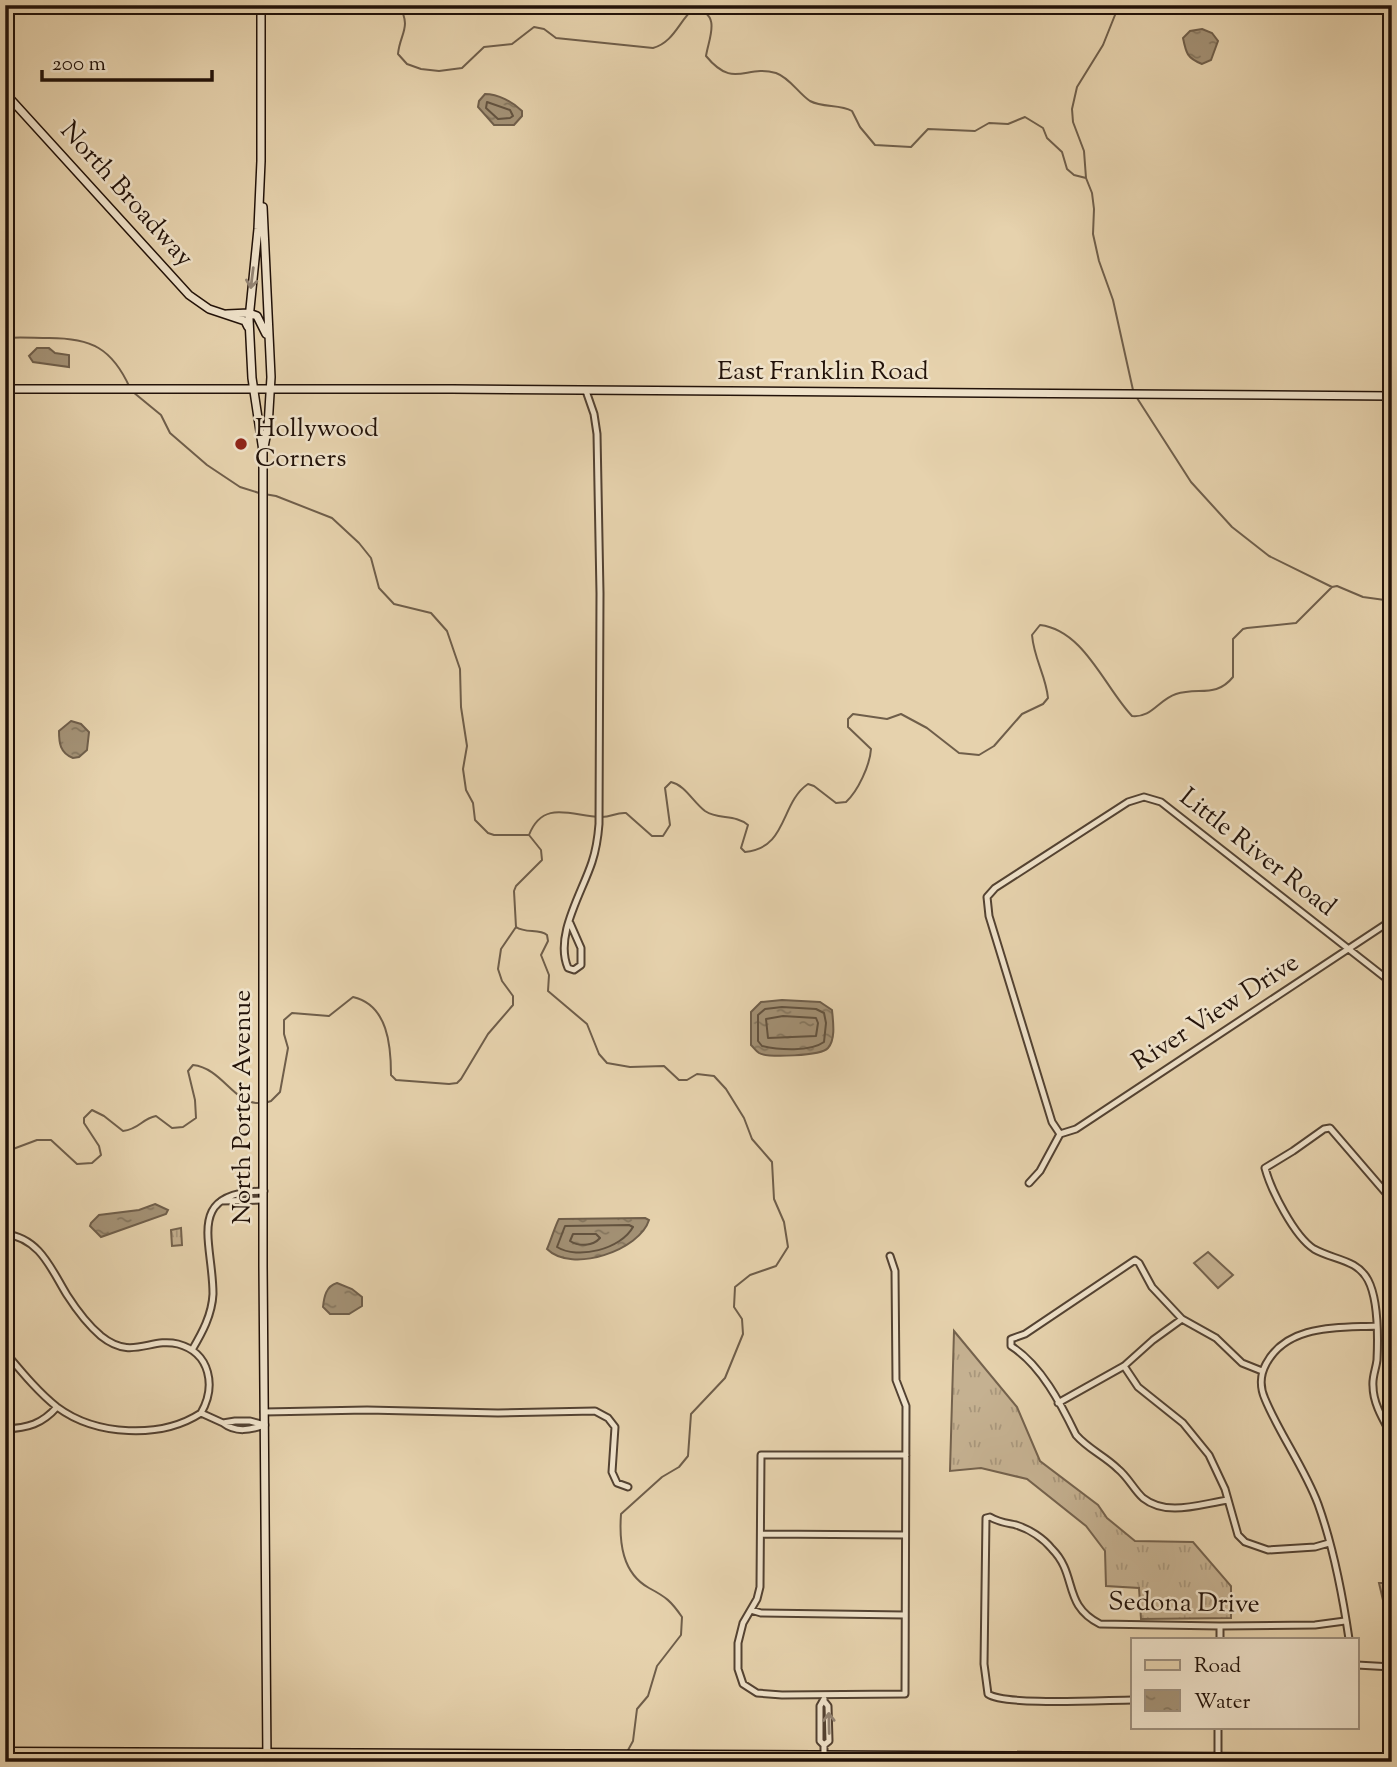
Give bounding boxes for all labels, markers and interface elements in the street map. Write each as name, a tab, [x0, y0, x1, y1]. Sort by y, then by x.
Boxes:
scale bar	[42, 38, 212, 82]
text: 200 m	[52, 50, 106, 80]
street label: North Broadway	[51, 114, 201, 276]
one-way arrow	[246, 266, 259, 289]
street label: East Franklin Road	[717, 354, 929, 391]
place label: Hollywood Corners	[255, 411, 379, 478]
marker: Hollywood Corners	[233, 436, 249, 452]
street label: Little River Road	[1171, 780, 1343, 926]
street label: River View Drive	[1125, 945, 1307, 1081]
street label: North Porter Avenue	[225, 990, 262, 1224]
street label: Sedona Drive	[1108, 1584, 1260, 1624]
legend	[1131, 1638, 1358, 1728]
text: Road	[1194, 1652, 1241, 1682]
text: Water	[1194, 1688, 1251, 1718]
one-way arrow	[822, 1712, 835, 1735]

